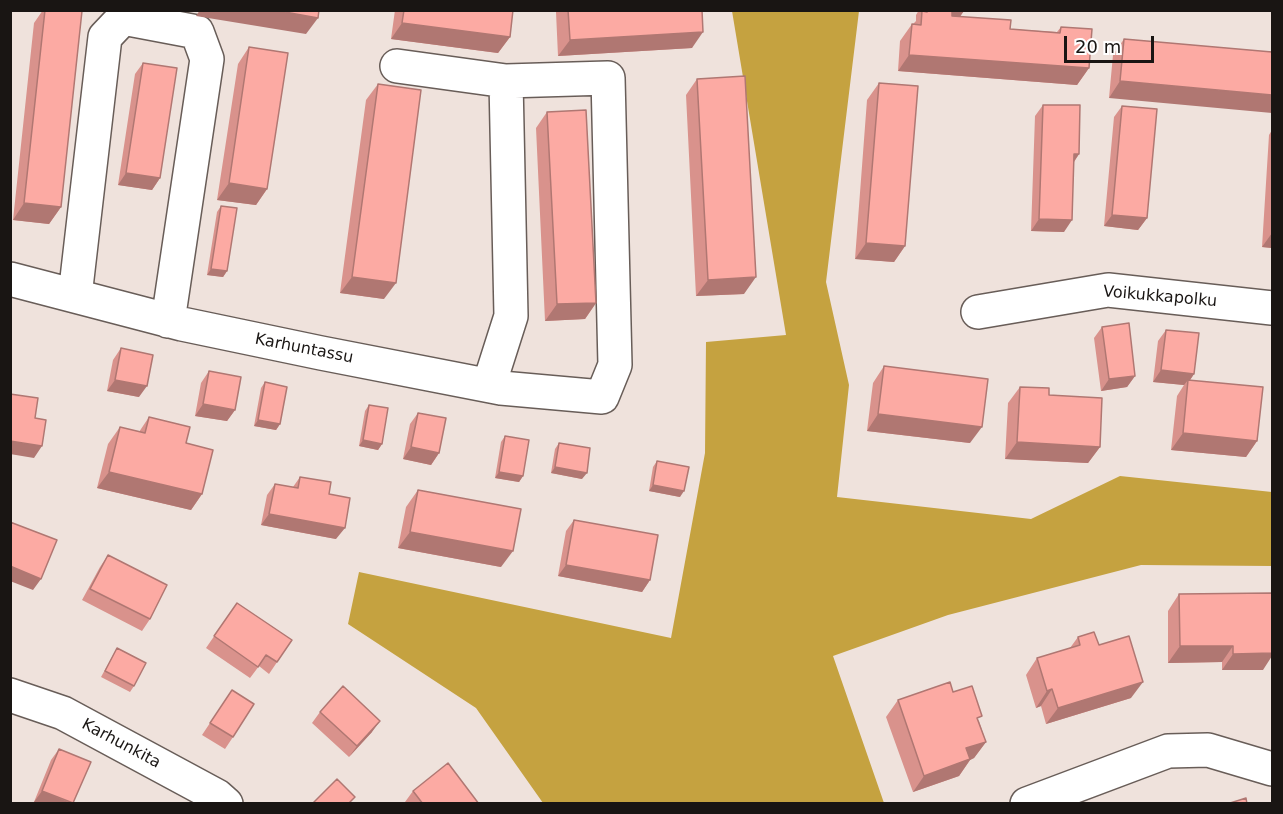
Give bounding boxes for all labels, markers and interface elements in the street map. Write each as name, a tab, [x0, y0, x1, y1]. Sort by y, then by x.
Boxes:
scale bar	[1067, 24, 1157, 62]
text: 20 m	[1075, 36, 1121, 57]
street label: Voikukkapolku	[1102, 282, 1218, 312]
street label: Karhuntassu	[253, 330, 355, 368]
street label: Karhunkita	[78, 715, 164, 773]

